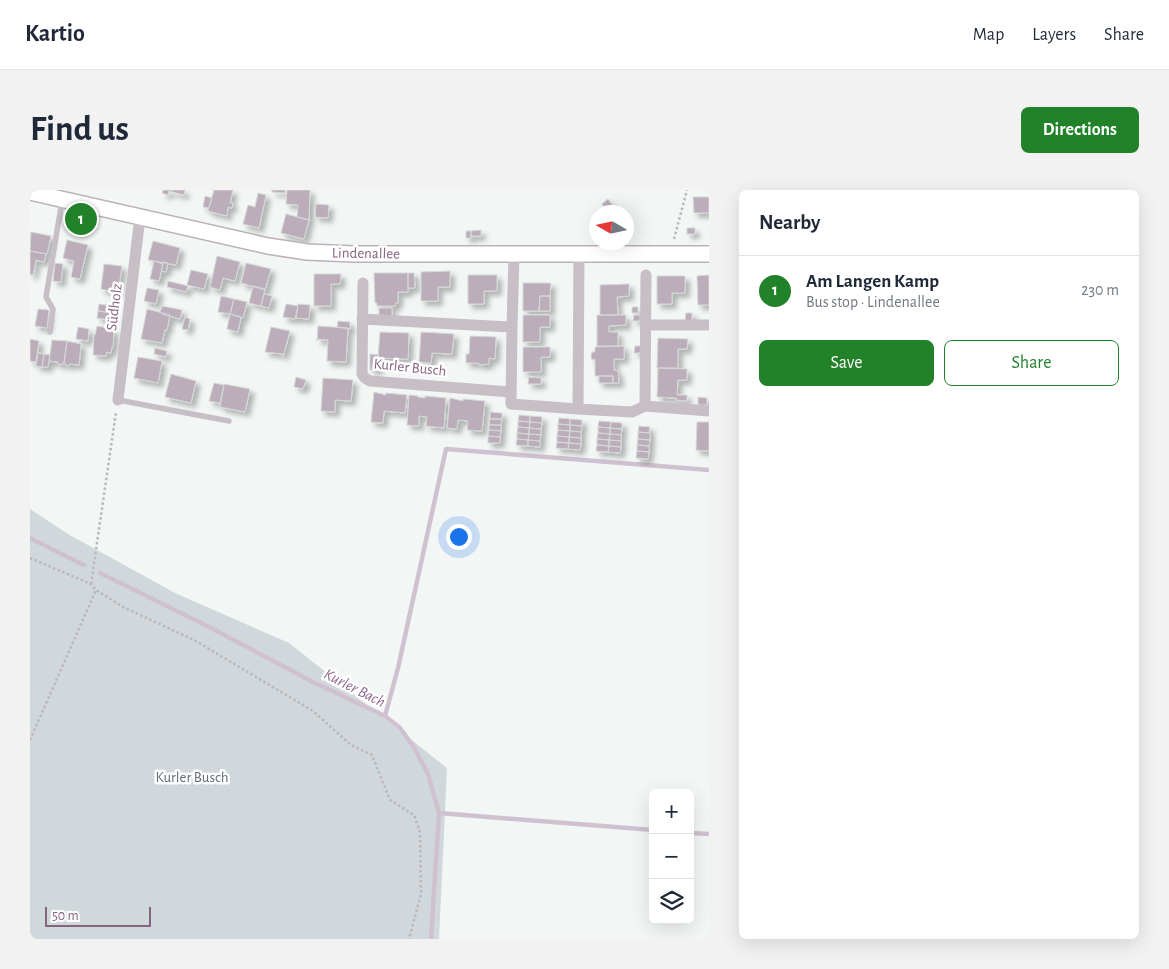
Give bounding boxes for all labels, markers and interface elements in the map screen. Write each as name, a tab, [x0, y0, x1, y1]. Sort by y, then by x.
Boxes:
text: Kartio	[25, 22, 85, 46]
text: Map	[973, 26, 1004, 44]
text: Layers	[1032, 26, 1076, 44]
text: Share	[1104, 26, 1144, 44]
button: Directions	[1021, 107, 1139, 153]
text: Find us	[30, 112, 129, 147]
pin: 1	[65, 200, 97, 238]
north arrow	[589, 205, 634, 250]
text: Nearby	[759, 212, 820, 233]
street label: Lindenallee	[332, 245, 400, 262]
text: Am Langen Kamp	[806, 272, 939, 291]
text: 1	[772, 282, 778, 298]
text: 230 m	[1081, 282, 1119, 298]
street label: Südholz	[104, 283, 125, 332]
text: Bus stop · Lindenallee	[806, 294, 940, 310]
button: Save	[759, 340, 934, 386]
button: Share	[944, 340, 1119, 386]
street label: Kurler Busch	[373, 356, 447, 379]
your location	[446, 524, 472, 550]
water label: Kurler Bach	[321, 666, 388, 710]
park label: Kurler Busch	[155, 770, 229, 785]
map controls	[649, 789, 694, 924]
button: +	[649, 789, 694, 834]
button: −	[649, 834, 694, 879]
button: layers	[649, 879, 694, 924]
scale bar	[45, 904, 151, 927]
text: 50 m	[52, 909, 79, 923]

